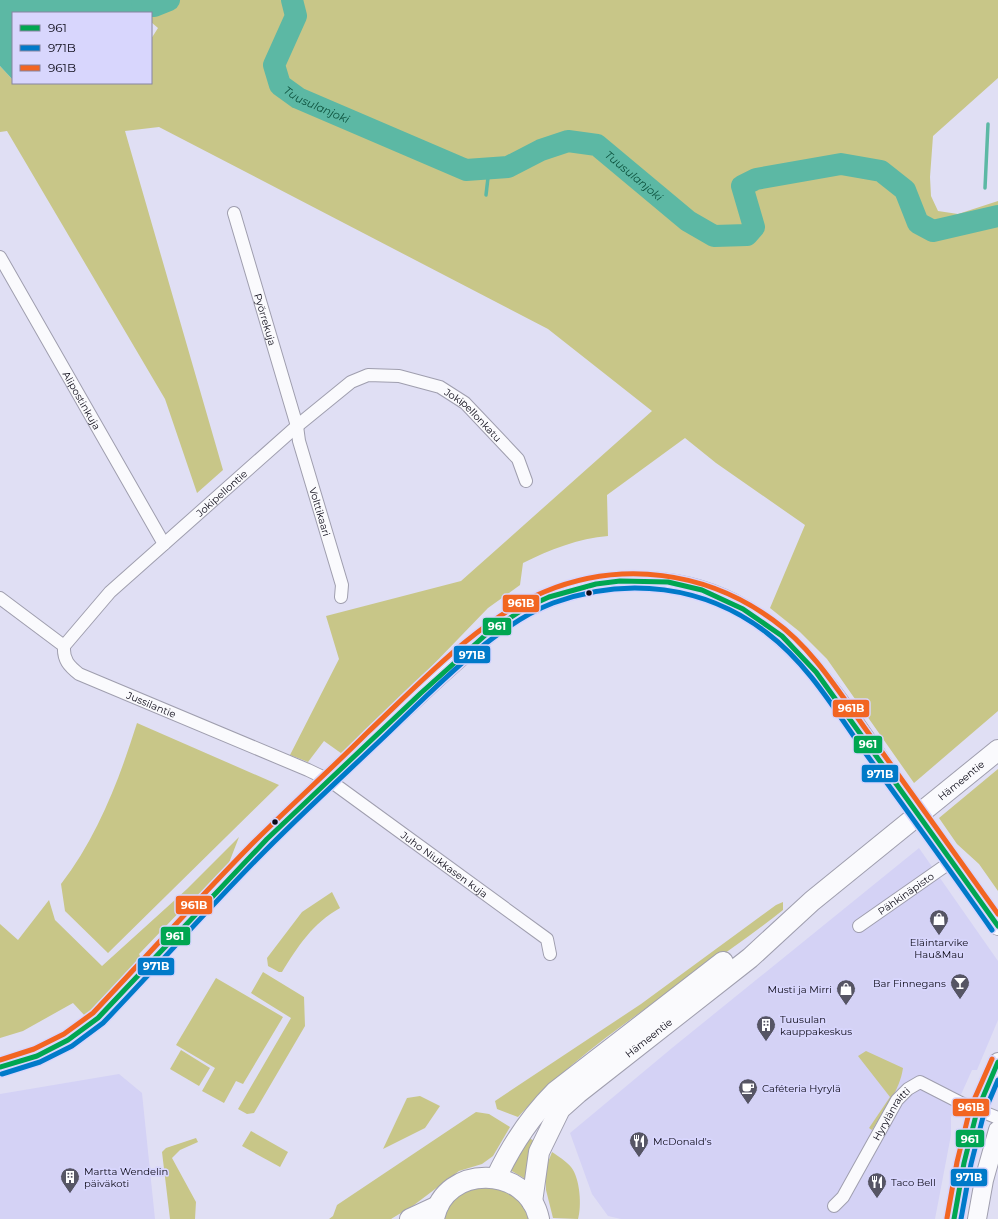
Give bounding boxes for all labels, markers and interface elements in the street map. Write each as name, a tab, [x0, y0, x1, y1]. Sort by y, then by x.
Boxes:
legend	[12, 12, 152, 84]
text: 961	[48, 20, 67, 35]
text: 971B	[48, 40, 76, 55]
text: 961B	[48, 60, 76, 75]
water label: Tuusulanjoki	[281, 83, 352, 126]
water label: Tuusulanjoki	[602, 148, 666, 204]
street label: Pyörrekuja	[251, 292, 279, 347]
street label: Alipostinkuja	[60, 369, 103, 432]
street label: Jokipellonkatu	[441, 385, 504, 445]
street label: Jokipellontie	[193, 467, 250, 520]
street label: Volttikaari	[306, 486, 333, 538]
unlabelled marker	[584, 588, 594, 598]
line badge: 961B	[502, 594, 540, 613]
text: 961B	[508, 596, 534, 610]
line badge: 961	[482, 617, 512, 636]
text: 961	[488, 619, 506, 633]
line badge: 971B	[453, 645, 491, 664]
text: 971B	[459, 648, 485, 662]
street label: Jussilantie	[124, 688, 178, 721]
line badge: 961B	[832, 699, 870, 718]
text: 961B	[838, 701, 864, 715]
line badge: 961	[853, 735, 883, 754]
text: 961	[859, 737, 877, 751]
street label: Hämeentie	[935, 758, 987, 803]
line badge: 971B	[861, 764, 899, 783]
text: 971B	[867, 767, 893, 781]
unlabelled marker	[270, 817, 280, 827]
street label: Juho Niukkasen kuja	[397, 828, 490, 901]
street label: Pähkinäpisto	[875, 870, 937, 918]
line badge: 961B	[175, 895, 213, 915]
text: 961B	[181, 898, 207, 912]
shop icon: Eläintarvike Hau&Mau	[928, 908, 950, 936]
line badge: 961	[160, 926, 191, 946]
text: 961	[166, 929, 184, 943]
place label: Eläintarvike Hau&Mau	[910, 936, 968, 961]
line badge: 971B	[137, 957, 175, 976]
text: 971B	[143, 959, 169, 973]
bar icon: Bar Finnegans	[949, 972, 971, 1000]
place label: Bar Finnegans	[873, 977, 946, 990]
shop icon: Musti ja Mirri	[835, 978, 857, 1006]
place label: Musti ja Mirri	[767, 983, 832, 996]
place label: Tuusulan kauppakeskus	[780, 1013, 852, 1038]
building icon: Tuusulan kauppakeskus	[755, 1014, 777, 1042]
street label: Hämeentie	[623, 1016, 675, 1061]
cafe icon: Caféteria Hyrylä	[737, 1077, 759, 1105]
place label: Caféteria Hyrylä	[762, 1082, 841, 1095]
street label: Hyrylänraitti	[870, 1085, 913, 1143]
line badge: 961B	[952, 1098, 990, 1117]
text: 961B	[958, 1100, 984, 1114]
line badge: 961	[955, 1129, 985, 1148]
restaurant icon: McDonald's	[628, 1130, 650, 1158]
text: 961	[961, 1132, 979, 1146]
place label: McDonald's	[653, 1135, 712, 1148]
place label: Martta Wendelin päiväkoti	[84, 1165, 168, 1190]
building icon: Martta Wendelin päiväkoti	[59, 1166, 81, 1194]
line badge: 971B	[950, 1168, 988, 1187]
text: 971B	[956, 1170, 982, 1184]
restaurant icon: Taco Bell	[866, 1171, 888, 1199]
place label: Taco Bell	[891, 1176, 936, 1189]

